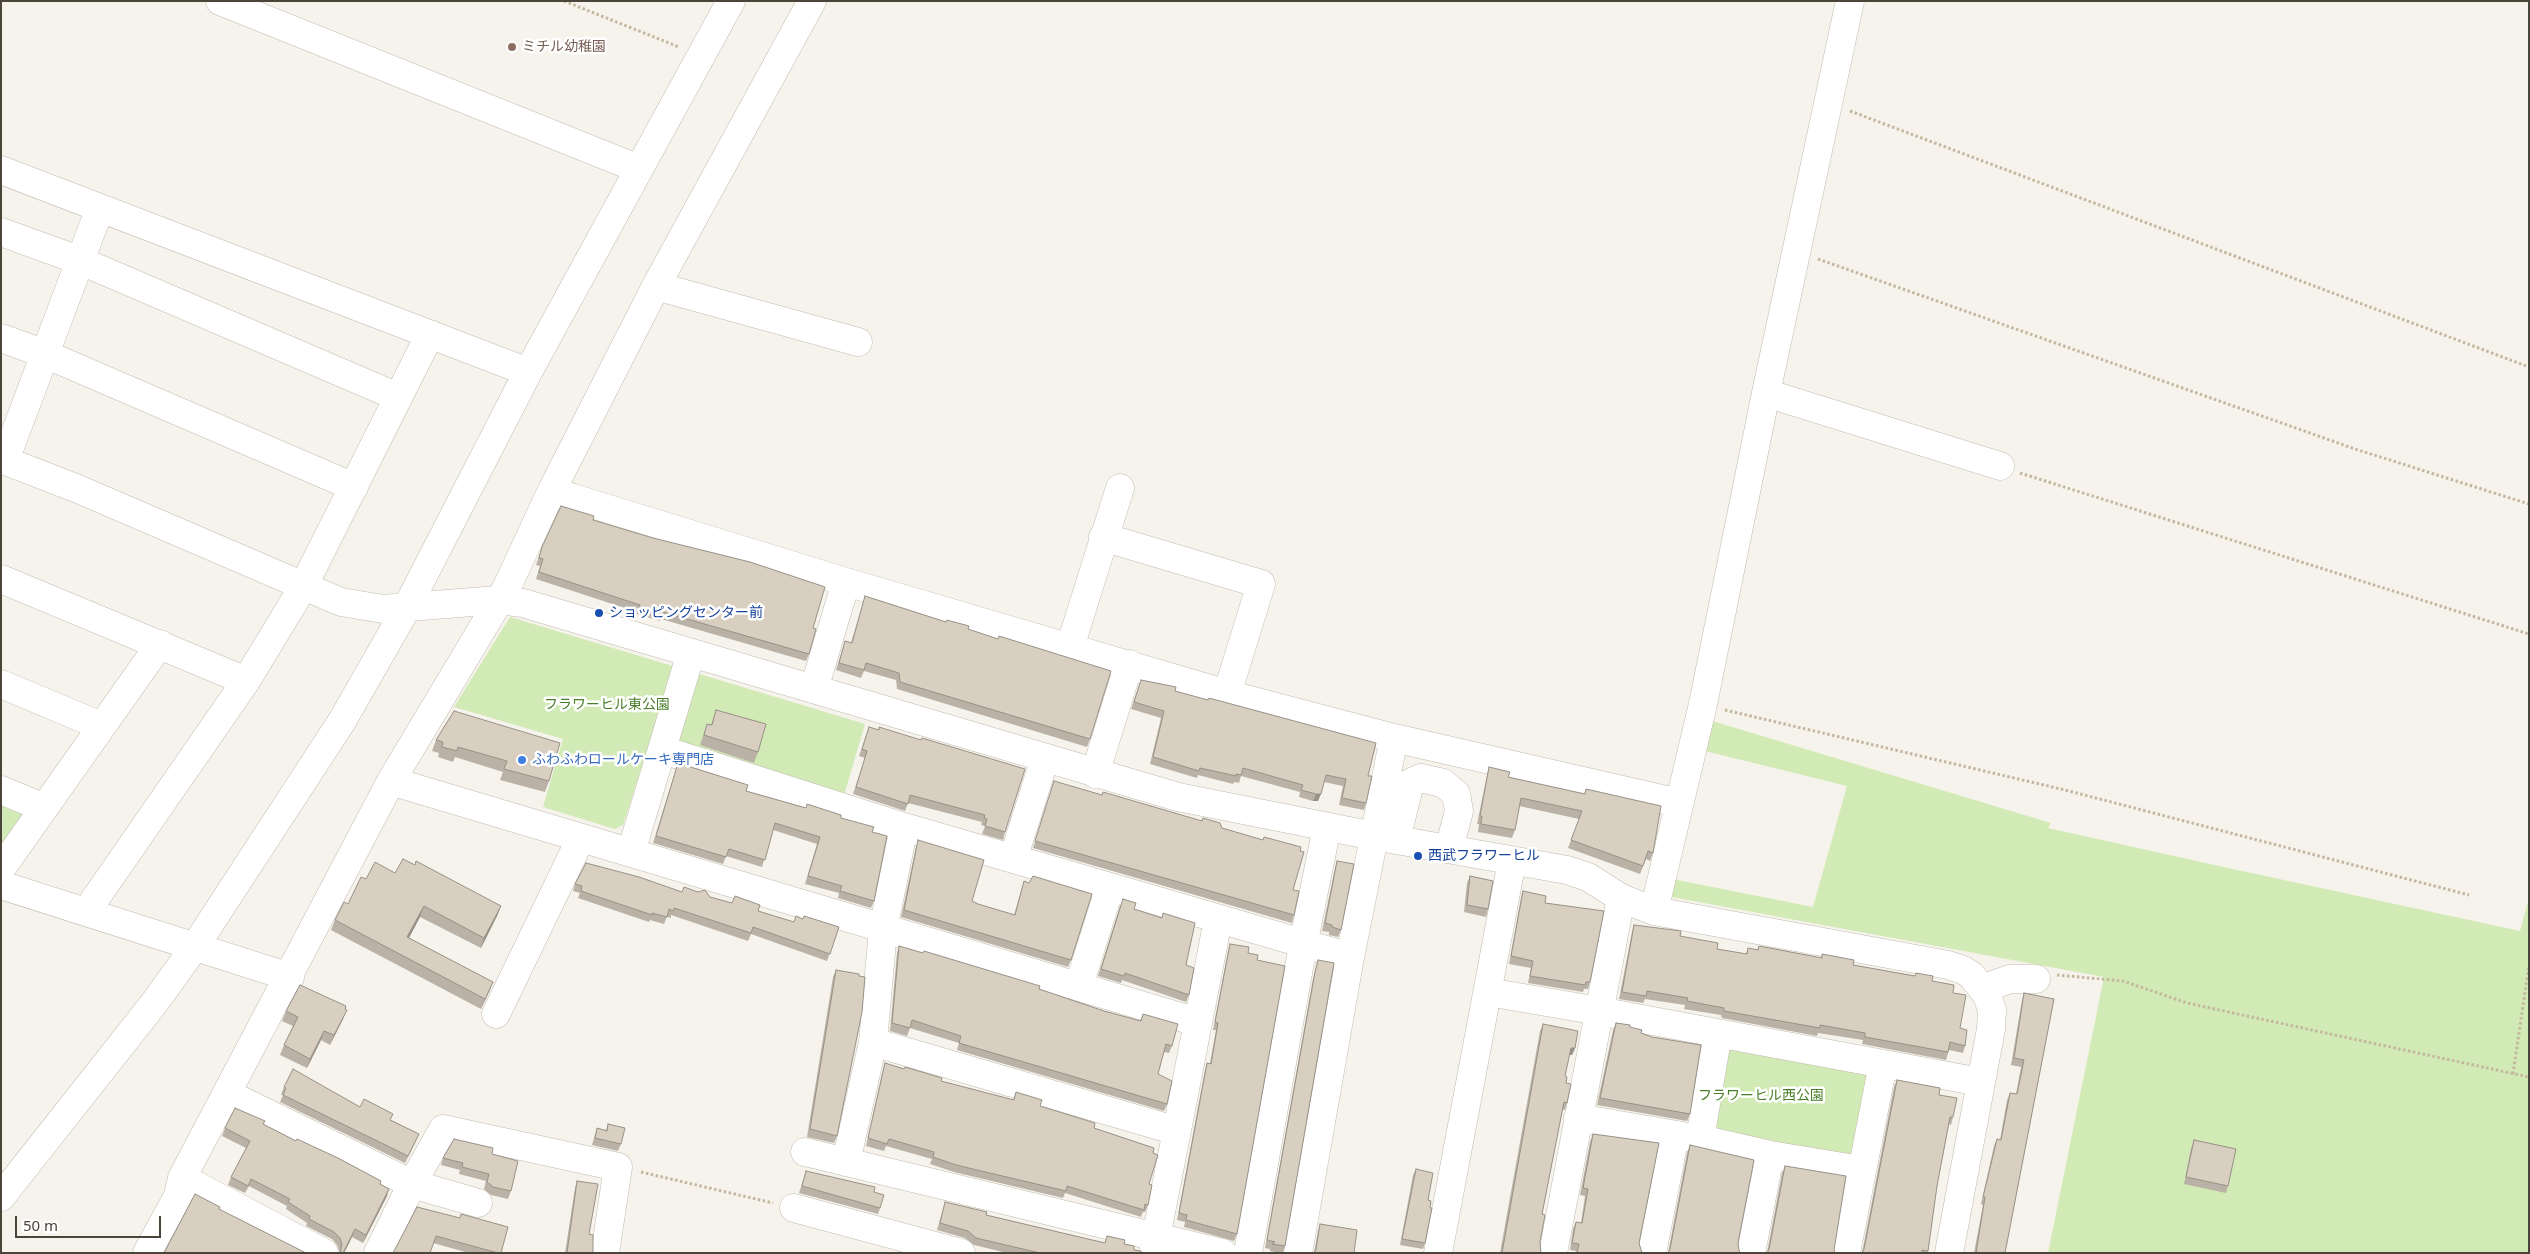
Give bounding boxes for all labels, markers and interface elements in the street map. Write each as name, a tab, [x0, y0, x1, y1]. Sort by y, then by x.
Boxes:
place label: ミチル幼稚園	[522, 39, 606, 55]
marker: ミチル幼稚園	[506, 41, 518, 53]
place label: ショッピングセンター前	[609, 605, 763, 621]
marker: ショッピングセンター前	[593, 607, 605, 619]
park label: フラワーヒル東公園	[544, 697, 670, 713]
place label: ふわふわロールケーキ専門店	[532, 752, 714, 768]
marker: ふわふわロールケーキ専門店	[516, 754, 528, 766]
place label: 西武フラワーヒル	[1428, 848, 1540, 864]
marker: 西武フラワーヒル	[1412, 850, 1424, 862]
park label: フラワーヒル西公園	[1698, 1088, 1824, 1104]
scale bar	[18, 1206, 164, 1238]
text: 50 m	[23, 1215, 58, 1235]

